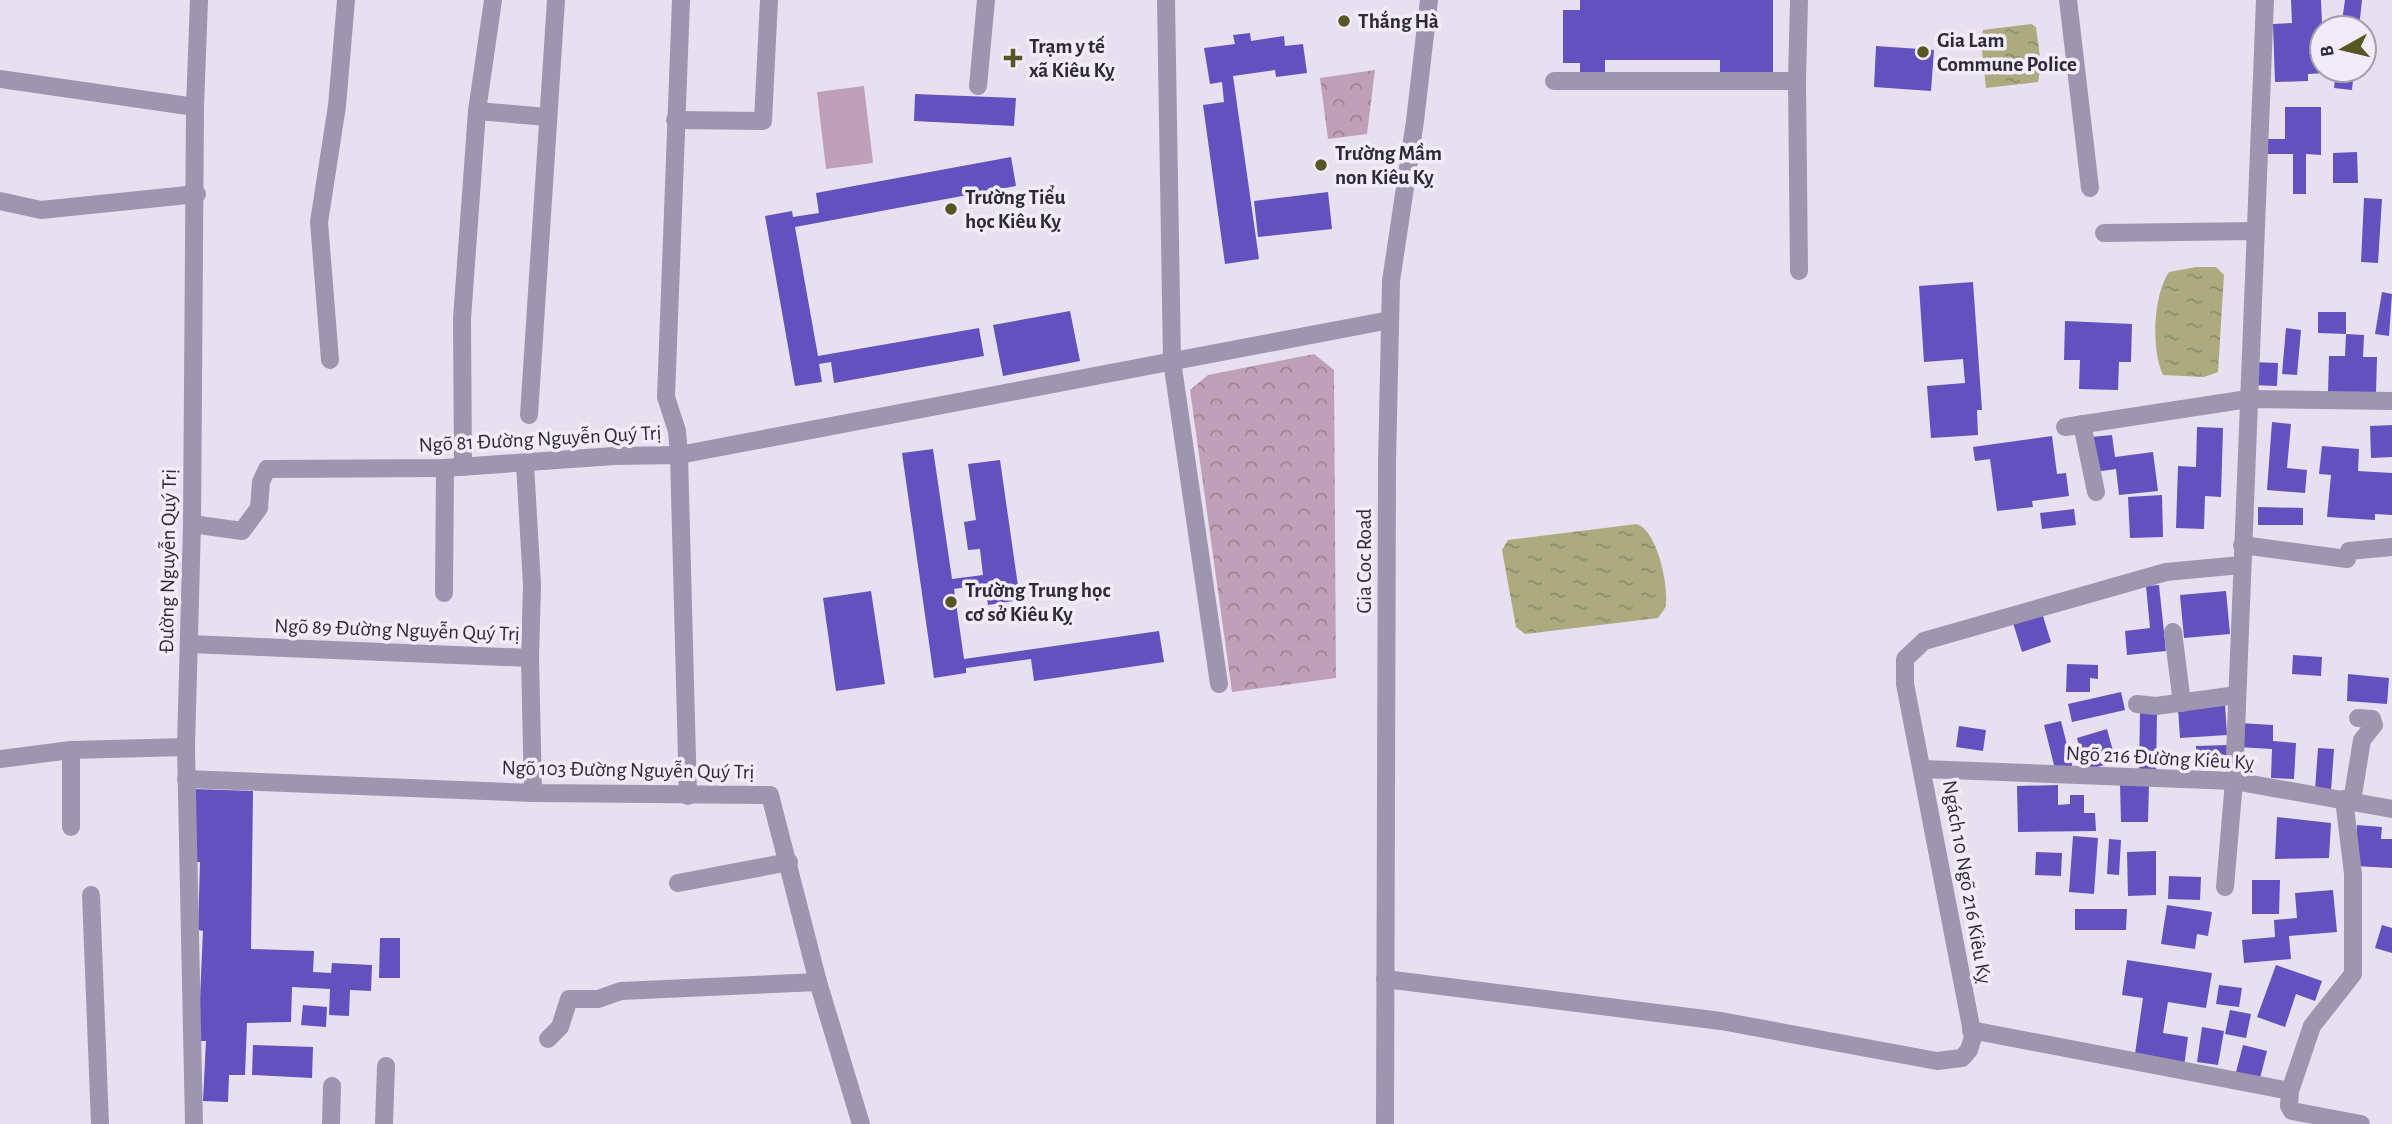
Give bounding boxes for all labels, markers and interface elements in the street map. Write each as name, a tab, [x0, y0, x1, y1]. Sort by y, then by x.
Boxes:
place label: Thắng Hà	[1358, 10, 1439, 32]
marker: Thắng Hà	[1336, 13, 1352, 29]
north arrow	[2308, 14, 2378, 84]
place label: Gia Lam Commune Police	[1937, 30, 2077, 75]
place label: Trạm y tế xã Kiêu Kỵ	[1029, 35, 1115, 82]
marker: Gia Lam Commune Police	[1915, 44, 1931, 60]
text: B	[2317, 44, 2338, 58]
marker: Trạm y tế xã Kiêu Kỵ	[1003, 48, 1023, 68]
place label: Trường Mầm non Kiêu Kỵ	[1335, 142, 1442, 189]
marker: Trường Mầm non Kiêu Kỵ	[1313, 157, 1329, 173]
place label: Trường Tiểu học Kiêu Kỵ	[965, 184, 1065, 233]
marker: Trường Tiểu học Kiêu Kỵ	[943, 201, 959, 217]
street label: Ngõ 81 Đường Nguyễn Quý Trị	[418, 421, 662, 456]
street label: Đường Nguyễn Quý Trị	[155, 468, 180, 653]
street label: Gia Coc Road	[1354, 508, 1375, 613]
place label: Trường Trung học cơ sở Kiêu Kỵ	[965, 580, 1111, 626]
marker: Trường Trung học cơ sở Kiêu Kỵ	[943, 594, 959, 610]
street label: Ngõ 89 Đường Nguyễn Quý Trị	[274, 614, 520, 645]
street label: Ngõ 216 Đường Kiêu Kỵ	[2065, 743, 2255, 773]
street label: Ngõ 103 Đường Nguyễn Quý Trị	[501, 756, 755, 783]
street label: Ngách 10 Ngõ 216 Kiêu Kỵ	[1939, 779, 1995, 985]

